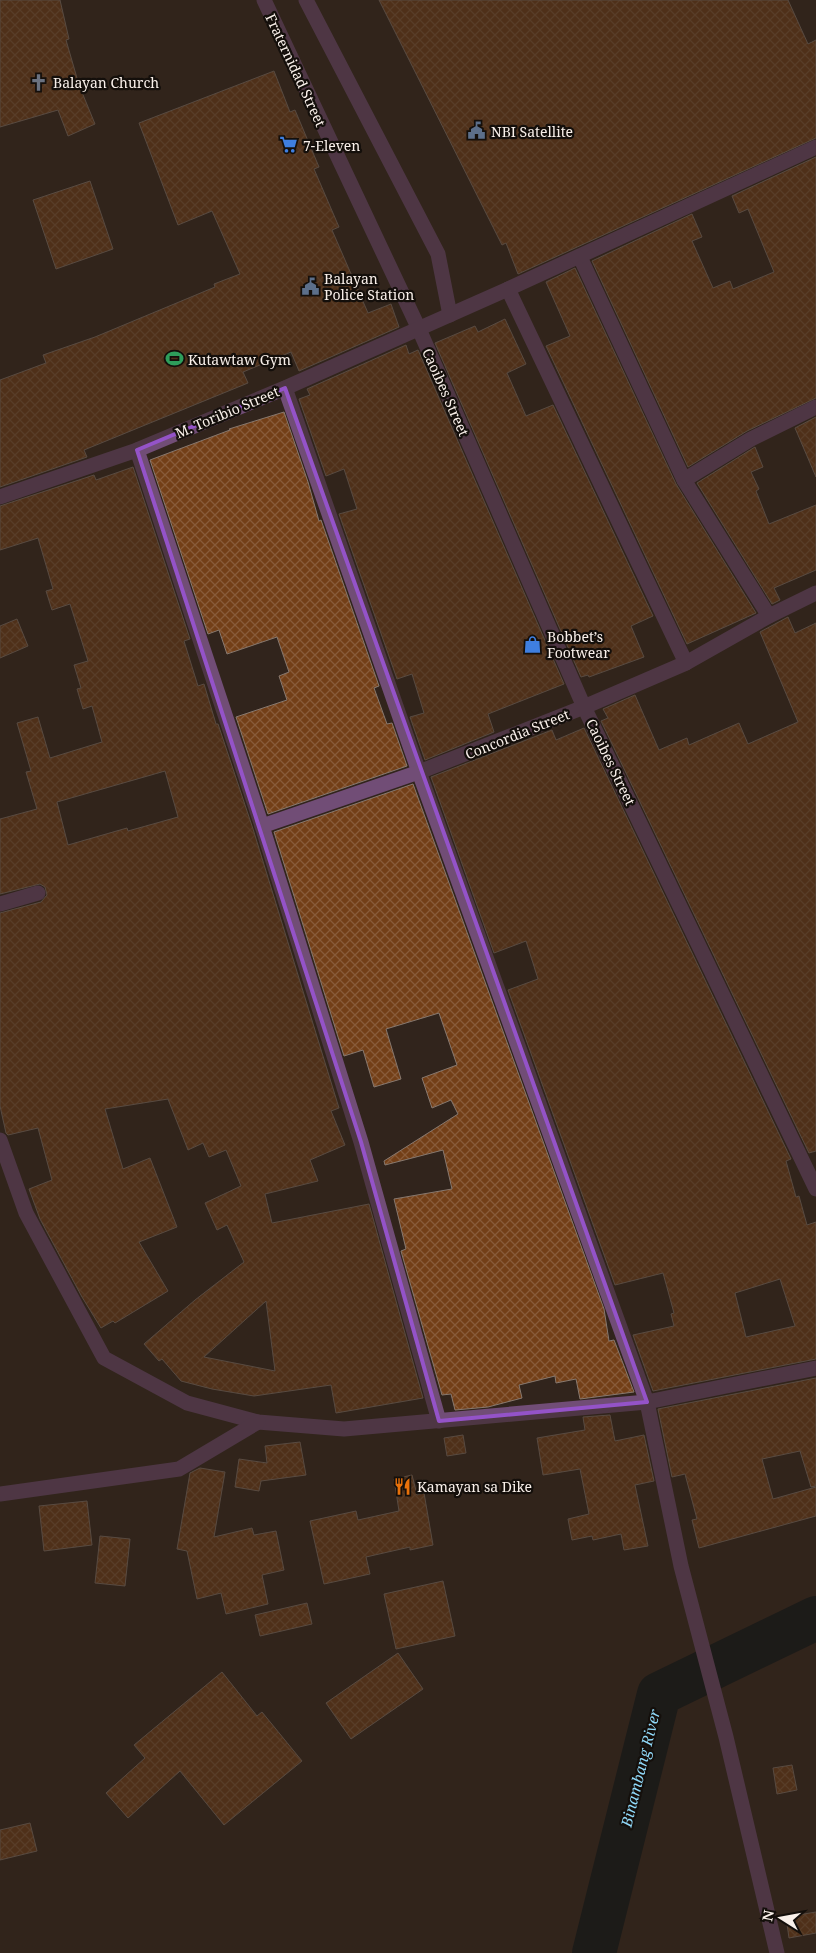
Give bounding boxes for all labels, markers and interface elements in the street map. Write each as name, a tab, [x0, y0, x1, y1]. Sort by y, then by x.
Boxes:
street label: Fraternidad Street	[261, 10, 331, 130]
church icon: Balayan Church	[29, 72, 49, 92]
place label: Balayan Church	[53, 73, 159, 92]
public building icon: NBI Satellite	[467, 121, 487, 141]
place label: NBI Satellite	[491, 122, 573, 141]
supermarket icon: 7-Eleven	[279, 135, 299, 155]
place label: 7-Eleven	[303, 136, 360, 155]
place label: Balayan Police Station	[324, 269, 414, 304]
public building icon: Balayan Police Station	[300, 276, 320, 296]
street label: Caoibes Street	[418, 345, 474, 439]
sports icon: Kutawtaw Gym	[164, 349, 184, 369]
place label: Kutawtaw Gym	[188, 350, 291, 369]
street label: M. Toribio Street	[172, 382, 282, 442]
place label: Bobbet’s Footwear	[547, 627, 610, 662]
shop icon: Bobbet’s Footwear	[523, 634, 543, 654]
street label: Concordia Street	[462, 704, 572, 764]
street label: Caoibes Street	[582, 716, 640, 809]
restaurant icon: Kamayan sa Dike	[393, 1476, 413, 1496]
place label: Kamayan sa Dike	[417, 1477, 532, 1496]
water label: Binambang River	[615, 1706, 665, 1830]
north arrow	[756, 1893, 806, 1943]
text: N	[757, 1908, 778, 1923]

